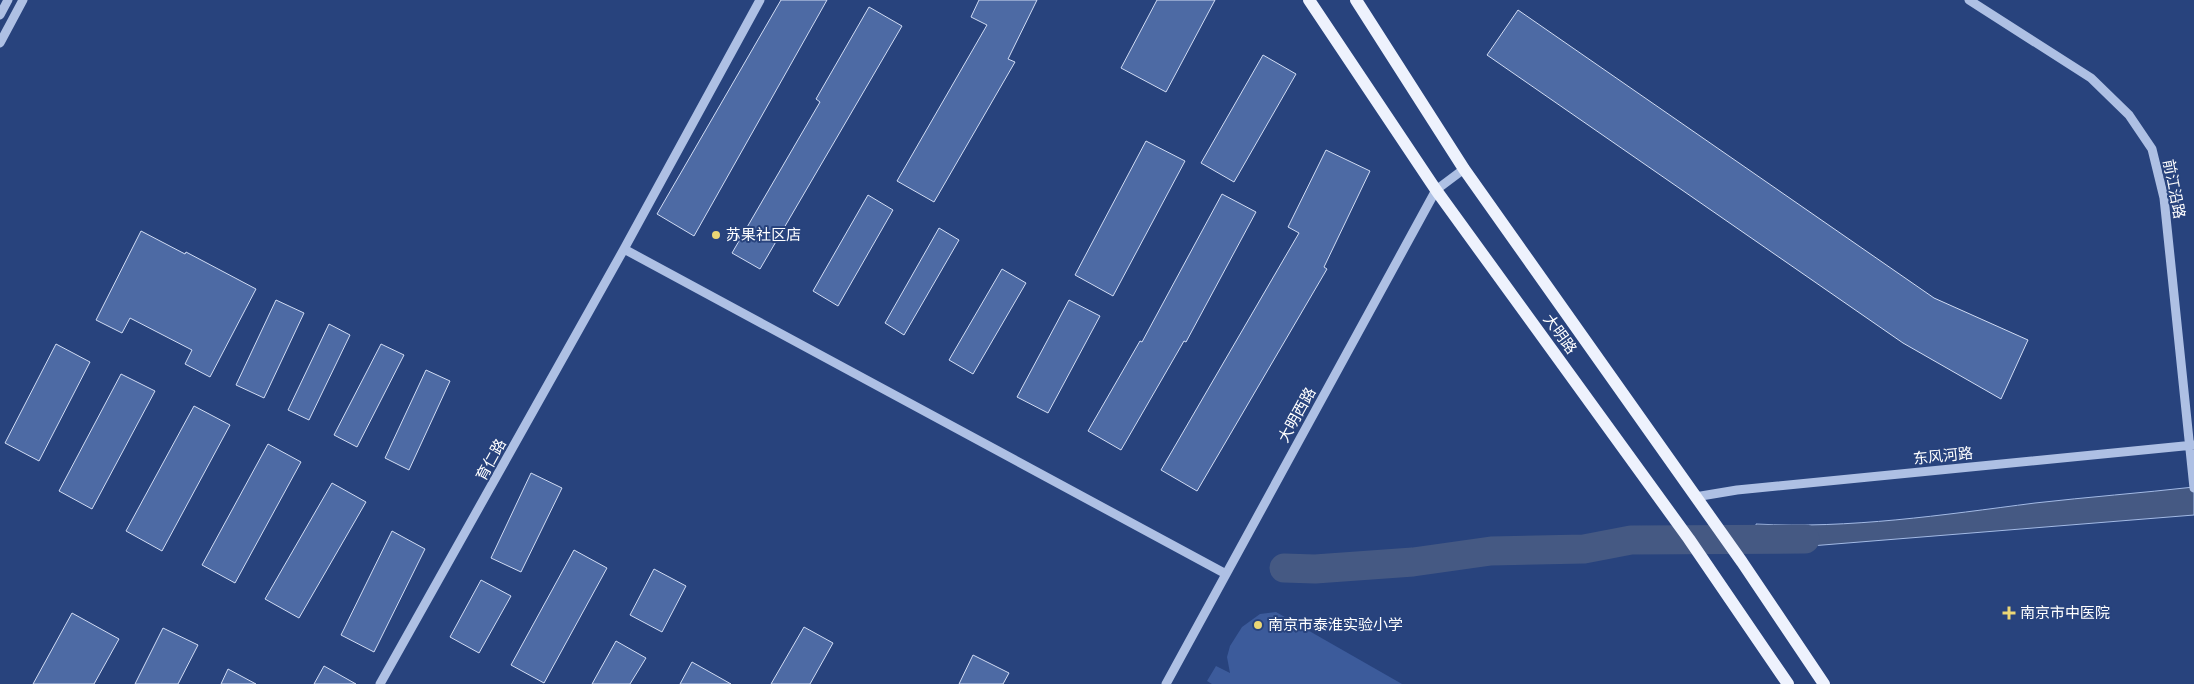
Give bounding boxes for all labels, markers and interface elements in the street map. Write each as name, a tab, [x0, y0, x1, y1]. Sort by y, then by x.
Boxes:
street label: 前江沿路	[2159, 158, 2189, 220]
place label: 苏果社区店	[726, 226, 801, 244]
marker: 苏果社区店	[710, 229, 722, 241]
street label: 大明路	[1539, 311, 1581, 357]
street label: 大明西路	[1275, 384, 1319, 446]
street label: 育仁路	[472, 436, 510, 484]
street label: 东风河路	[1912, 444, 1974, 468]
place label: 南京市中医院	[2020, 604, 2110, 622]
marker: 南京市中医院	[2002, 606, 2016, 620]
place label: 南京市泰淮实验小学	[1268, 616, 1403, 634]
marker: 南京市泰淮实验小学	[1252, 619, 1264, 631]

